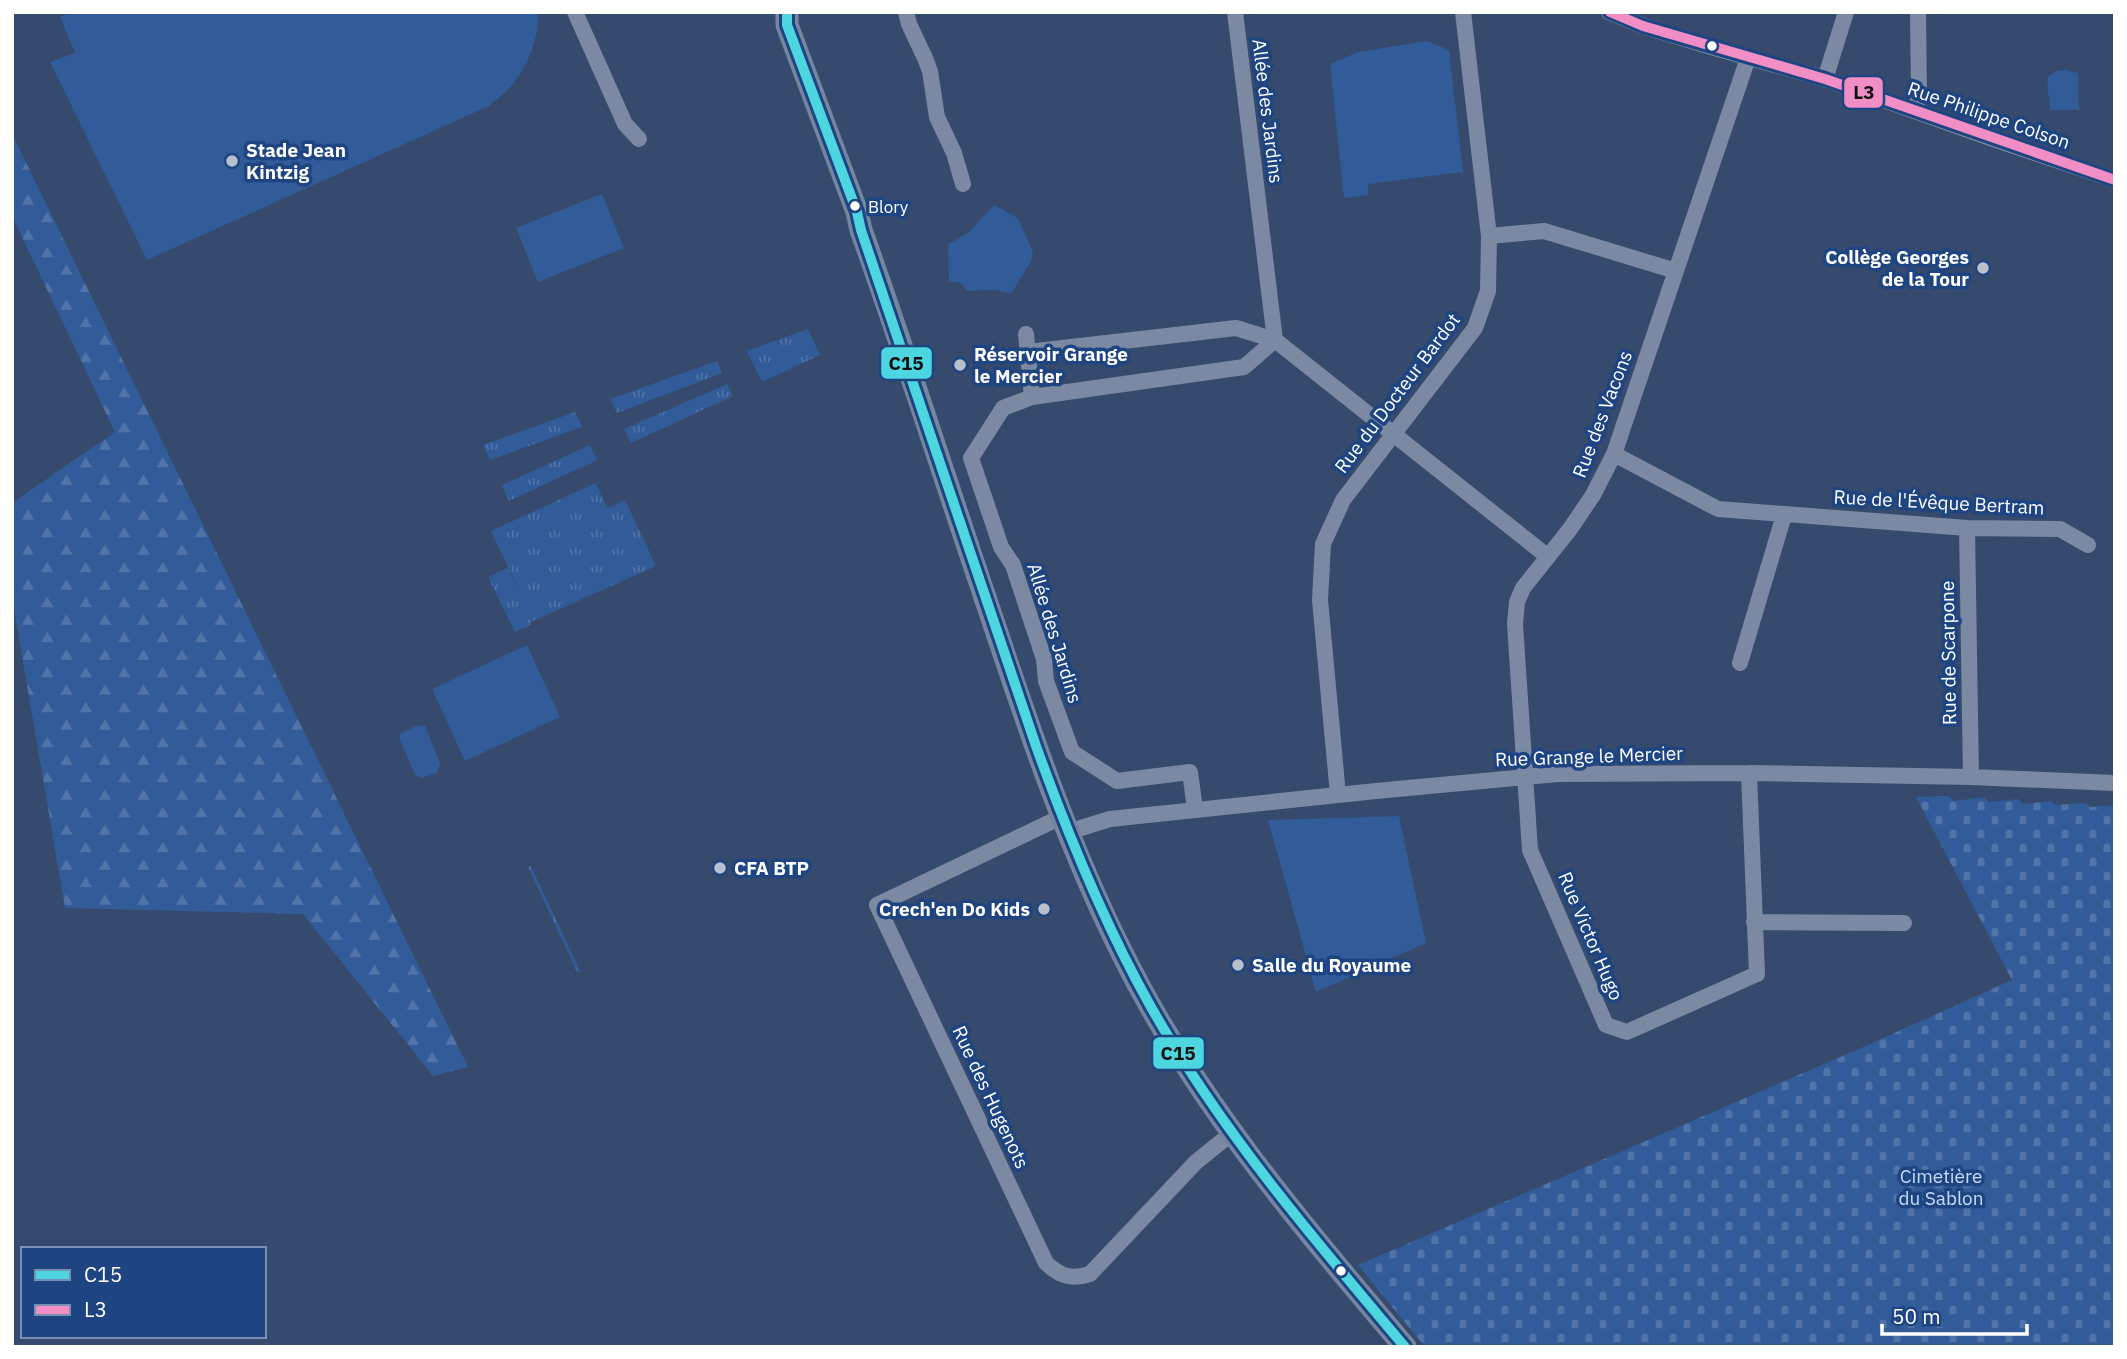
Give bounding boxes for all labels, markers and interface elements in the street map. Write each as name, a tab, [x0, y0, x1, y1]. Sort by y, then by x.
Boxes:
street label: Allée des Jardins	[1247, 37, 1289, 185]
unlabelled marker	[1705, 39, 1719, 53]
line badge: L3	[1843, 76, 1884, 109]
street label: Rue Philippe Colson	[1905, 76, 2073, 154]
text: L3	[1853, 80, 1875, 104]
place label: Stade Jean Kintzig	[246, 138, 346, 184]
marker: Stade Jean Kintzig	[224, 153, 240, 169]
place label: Blory	[868, 196, 909, 218]
marker: Blory	[848, 199, 862, 213]
place label: Collège Georges de la Tour	[1825, 245, 1969, 291]
marker: Collège Georges de la Tour	[1975, 260, 1991, 276]
street label: Rue du Docteur Bardot	[1329, 308, 1465, 478]
place label: Réservoir Grange le Mercier	[974, 342, 1128, 388]
line badge: C15	[880, 346, 933, 380]
street label: Rue des Vacons	[1567, 347, 1637, 481]
text: C15	[888, 351, 924, 375]
marker: Réservoir Grange le Mercier	[952, 357, 968, 373]
street label: Rue de l'Évêque Bertram	[1833, 484, 2045, 520]
street label: Allée des Jardins	[1022, 560, 1088, 706]
street label: Rue de Scarpone	[1935, 581, 1961, 725]
street label: Rue Grange le Mercier	[1494, 741, 1684, 771]
place label: CFA BTP	[734, 856, 809, 880]
marker: CFA BTP	[712, 860, 728, 876]
street label: Rue Victor Hugo	[1553, 868, 1629, 1004]
place label: Crech'en Do Kids	[879, 897, 1030, 921]
marker: Crech'en Do Kids	[1036, 901, 1052, 917]
place label: Salle du Royaume	[1252, 953, 1411, 977]
marker: Salle du Royaume	[1230, 957, 1246, 973]
street label: Rue des Hugenots	[947, 1022, 1035, 1172]
line badge: C15	[1152, 1036, 1205, 1070]
text: C15	[1160, 1041, 1196, 1065]
park label: Cimetière du Sablon	[1898, 1164, 1984, 1210]
legend	[21, 1247, 266, 1338]
text: C15	[84, 1260, 122, 1288]
unlabelled marker	[1334, 1264, 1348, 1278]
scale bar	[1882, 1292, 2027, 1336]
text: L3	[84, 1295, 107, 1323]
text: 50 m	[1892, 1302, 1941, 1330]

